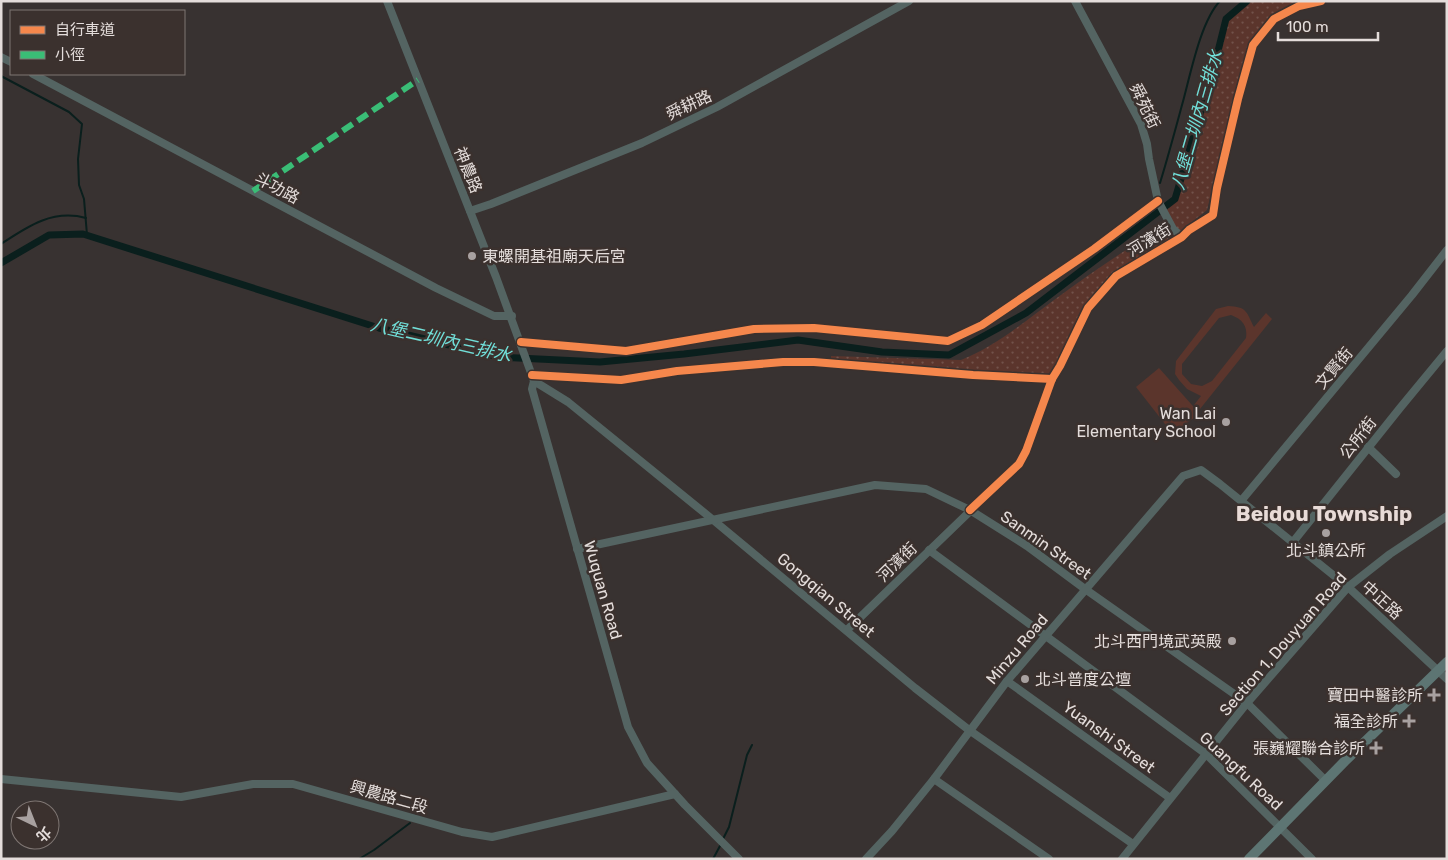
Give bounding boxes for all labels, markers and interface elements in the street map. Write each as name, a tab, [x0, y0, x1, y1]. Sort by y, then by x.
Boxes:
legend	[10, 10, 185, 75]
scale bar	[1278, 10, 1378, 42]
text: 100 m	[1286, 18, 1328, 36]
text: 自行車道	[55, 21, 115, 39]
text: 小徑	[55, 46, 85, 64]
water label: 八堡二圳內三排水	[1167, 47, 1228, 192]
street label: 舜苑街	[1126, 80, 1164, 132]
street label: 舜耕路	[663, 86, 715, 124]
street label: 神農路	[450, 144, 486, 196]
street label: 斗功路	[251, 168, 303, 208]
street label: 河濱街	[1124, 219, 1174, 261]
place label: 東螺開基祖廟天后宮	[482, 247, 626, 266]
marker: 東螺開基祖廟天后宮	[466, 250, 478, 262]
water label: 八堡二圳內三排水	[368, 313, 515, 367]
street label: 文賢街	[1311, 344, 1357, 392]
place label: Wan Lai Elementary School	[1076, 404, 1216, 441]
street label: 公所街	[1336, 413, 1380, 463]
marker: Wan Lai Elementary School	[1220, 416, 1232, 428]
district label: Beidou Township	[1236, 501, 1412, 526]
street label: Sanmin Street	[997, 507, 1095, 583]
marker: 北斗鎮公所	[1320, 527, 1332, 539]
street label: Wuquan Road	[580, 538, 626, 642]
street label: 河濱街	[873, 538, 921, 586]
place label: 北斗鎮公所	[1286, 541, 1366, 560]
street label: Gongqian Street	[773, 549, 879, 641]
street label: Section 1, Douyuan Road	[1215, 568, 1351, 720]
street label: 中正路	[1358, 577, 1406, 623]
street label: Minzu Road	[982, 610, 1052, 688]
place label: 北斗西門境武英殿	[1094, 632, 1222, 651]
marker: 北斗西門境武英殿	[1226, 635, 1238, 647]
place label: 北斗普度公壇	[1035, 670, 1131, 689]
marker: 北斗普度公壇	[1019, 673, 1031, 685]
place label: 寶田中醫診所	[1327, 686, 1423, 705]
marker: 寶田中醫診所	[1427, 688, 1441, 702]
street label: Yuanshi Street	[1059, 697, 1159, 777]
place label: 福全診所	[1334, 712, 1398, 731]
marker: 福全診所	[1402, 714, 1416, 728]
street label: Guangfu Road	[1196, 728, 1286, 814]
place label: 張巍耀聯合診所	[1253, 739, 1365, 758]
marker: 張巍耀聯合診所	[1369, 741, 1383, 755]
street label: 興農路二段	[348, 777, 430, 817]
north arrow	[10, 800, 60, 850]
text: 北	[33, 823, 54, 845]

